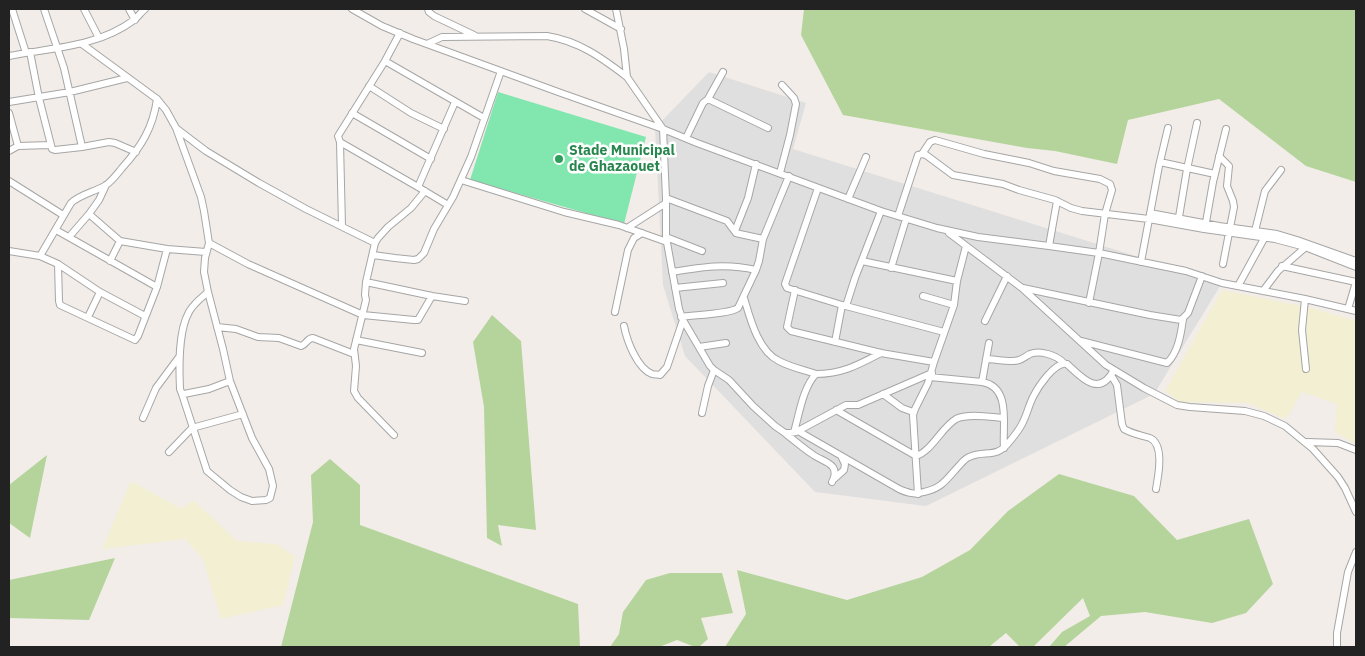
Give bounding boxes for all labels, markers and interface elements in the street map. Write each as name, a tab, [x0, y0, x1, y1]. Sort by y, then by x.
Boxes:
place label: Stade Municipal de Ghazaouet	[569, 143, 675, 176]
marker: Stade Municipal de Ghazaouet	[553, 153, 565, 165]

